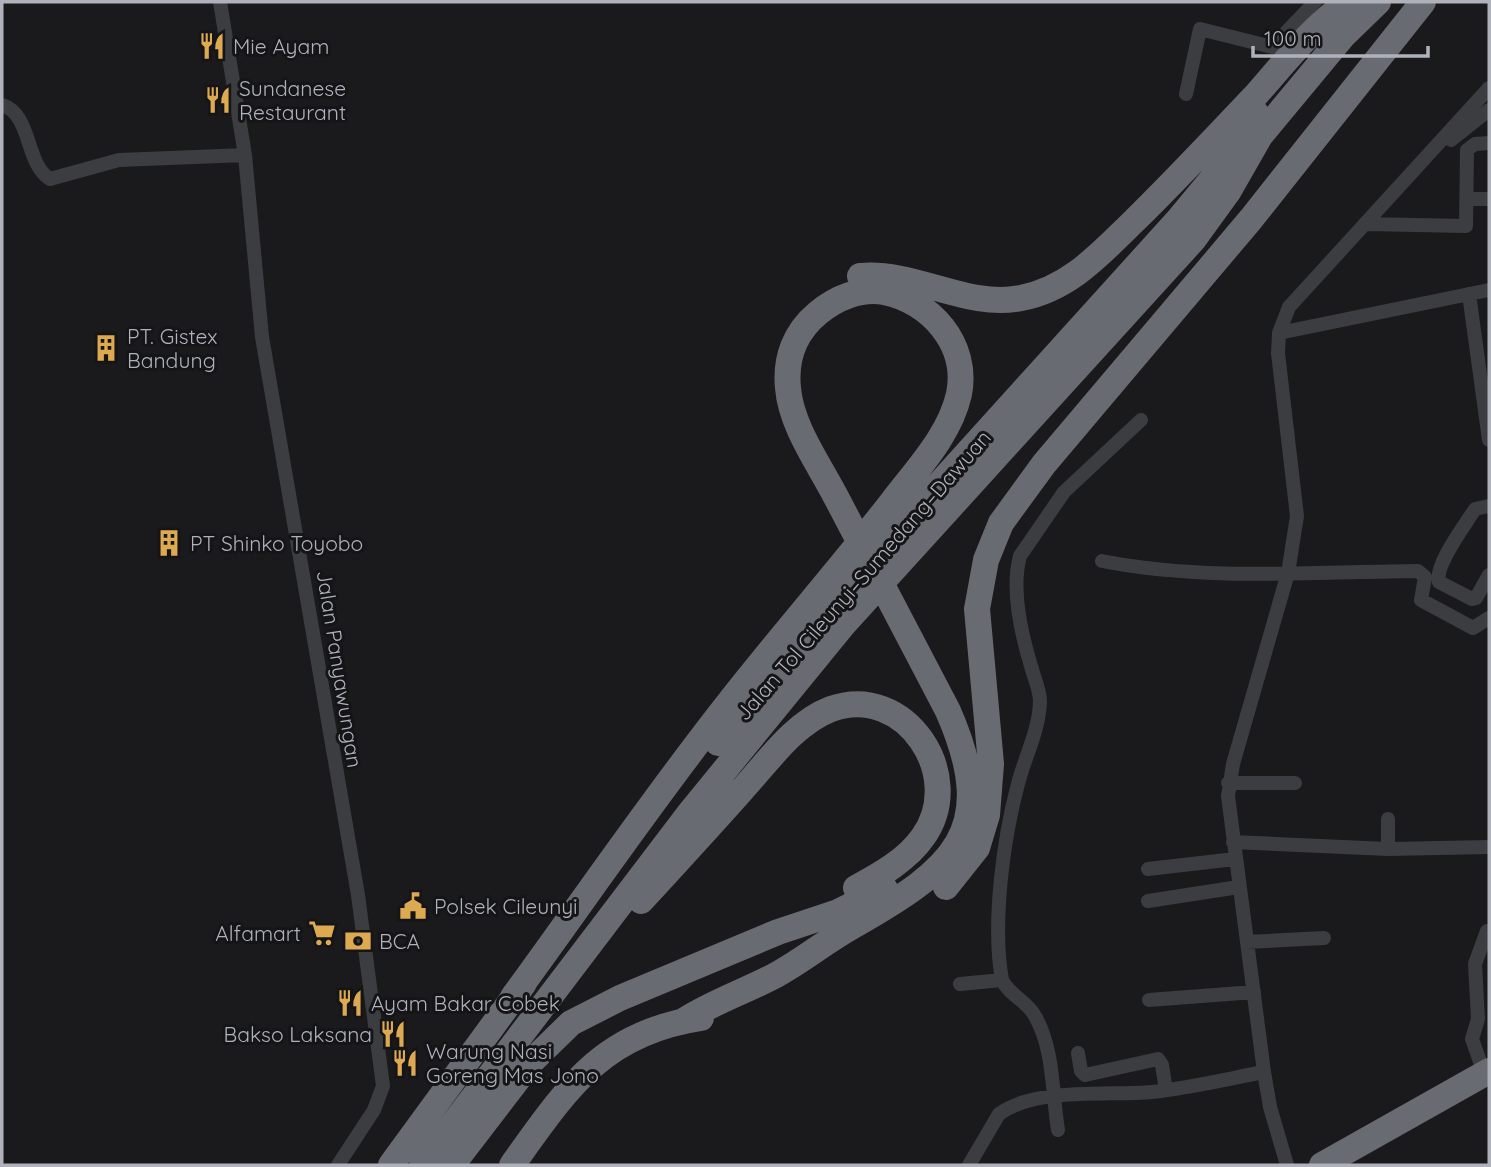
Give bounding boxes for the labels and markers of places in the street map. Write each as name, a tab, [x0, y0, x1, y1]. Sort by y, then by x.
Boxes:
restaurant icon: Mie Ayam	[197, 31, 227, 61]
place label: Mie Ayam	[233, 33, 329, 59]
place label: Sundanese Restaurant	[239, 75, 346, 125]
restaurant icon: Sundanese Restaurant	[203, 85, 233, 115]
place label: PT. Gistex Bandung	[127, 323, 217, 373]
building icon: PT. Gistex Bandung	[91, 333, 121, 363]
building icon: PT Shinko Toyobo	[154, 528, 184, 558]
place label: PT Shinko Toyobo	[190, 530, 363, 556]
public building icon: Polsek Cileunyi	[398, 891, 428, 921]
place label: Polsek Cileunyi	[434, 893, 578, 919]
supermarket icon: Alfamart	[307, 918, 337, 948]
place label: Alfamart	[215, 920, 301, 946]
bank icon: BCA	[343, 926, 373, 956]
place label: BCA	[379, 928, 420, 954]
restaurant icon: Ayam Bakar Cobek	[335, 988, 365, 1018]
place label: Ayam Bakar Cobek	[371, 990, 560, 1016]
restaurant icon: Bakso Laksana	[378, 1019, 408, 1049]
place label: Bakso Laksana	[224, 1021, 372, 1047]
place label: Warung Nasi Goreng Mas Jono	[426, 1038, 599, 1088]
restaurant icon: Warung Nasi Goreng Mas Jono	[390, 1048, 420, 1078]

